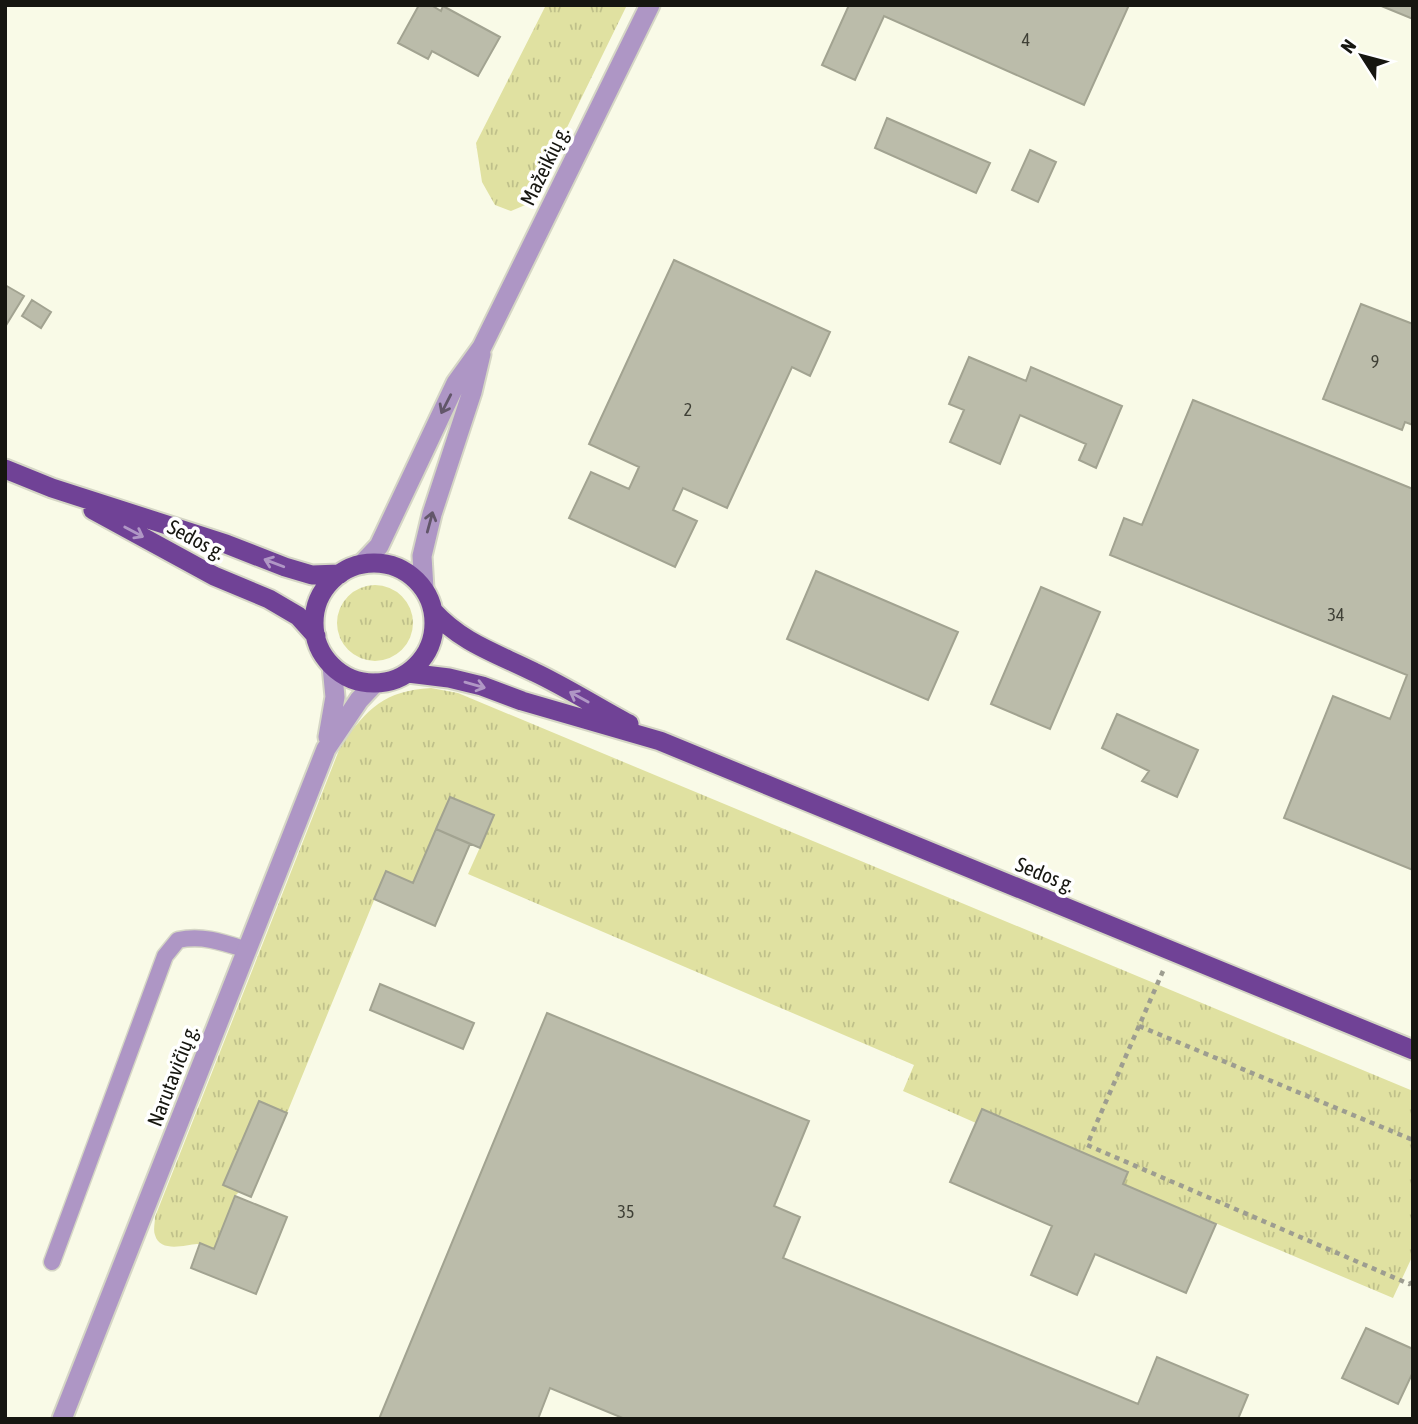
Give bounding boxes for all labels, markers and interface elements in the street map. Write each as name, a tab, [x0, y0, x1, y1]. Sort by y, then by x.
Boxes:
north arrow	[1327, 21, 1397, 91]
house number: 4	[1022, 29, 1030, 50]
text: N	[1336, 35, 1360, 57]
street label: Mažeikių g.	[515, 122, 573, 209]
house number: 9	[1371, 351, 1379, 372]
one-way arrow	[438, 393, 452, 414]
house number: 2	[684, 399, 692, 420]
one-way arrow	[425, 511, 438, 533]
street label: Sedos g.	[164, 514, 229, 564]
one-way arrow	[123, 526, 143, 540]
one-way arrow	[264, 555, 286, 568]
house number: 34	[1328, 604, 1344, 625]
one-way arrow	[464, 679, 486, 692]
one-way arrow	[569, 690, 590, 703]
street label: Sedos g.	[1013, 851, 1078, 897]
street label: Narutavičių g.	[142, 1022, 202, 1130]
house number: 35	[618, 1201, 634, 1222]

